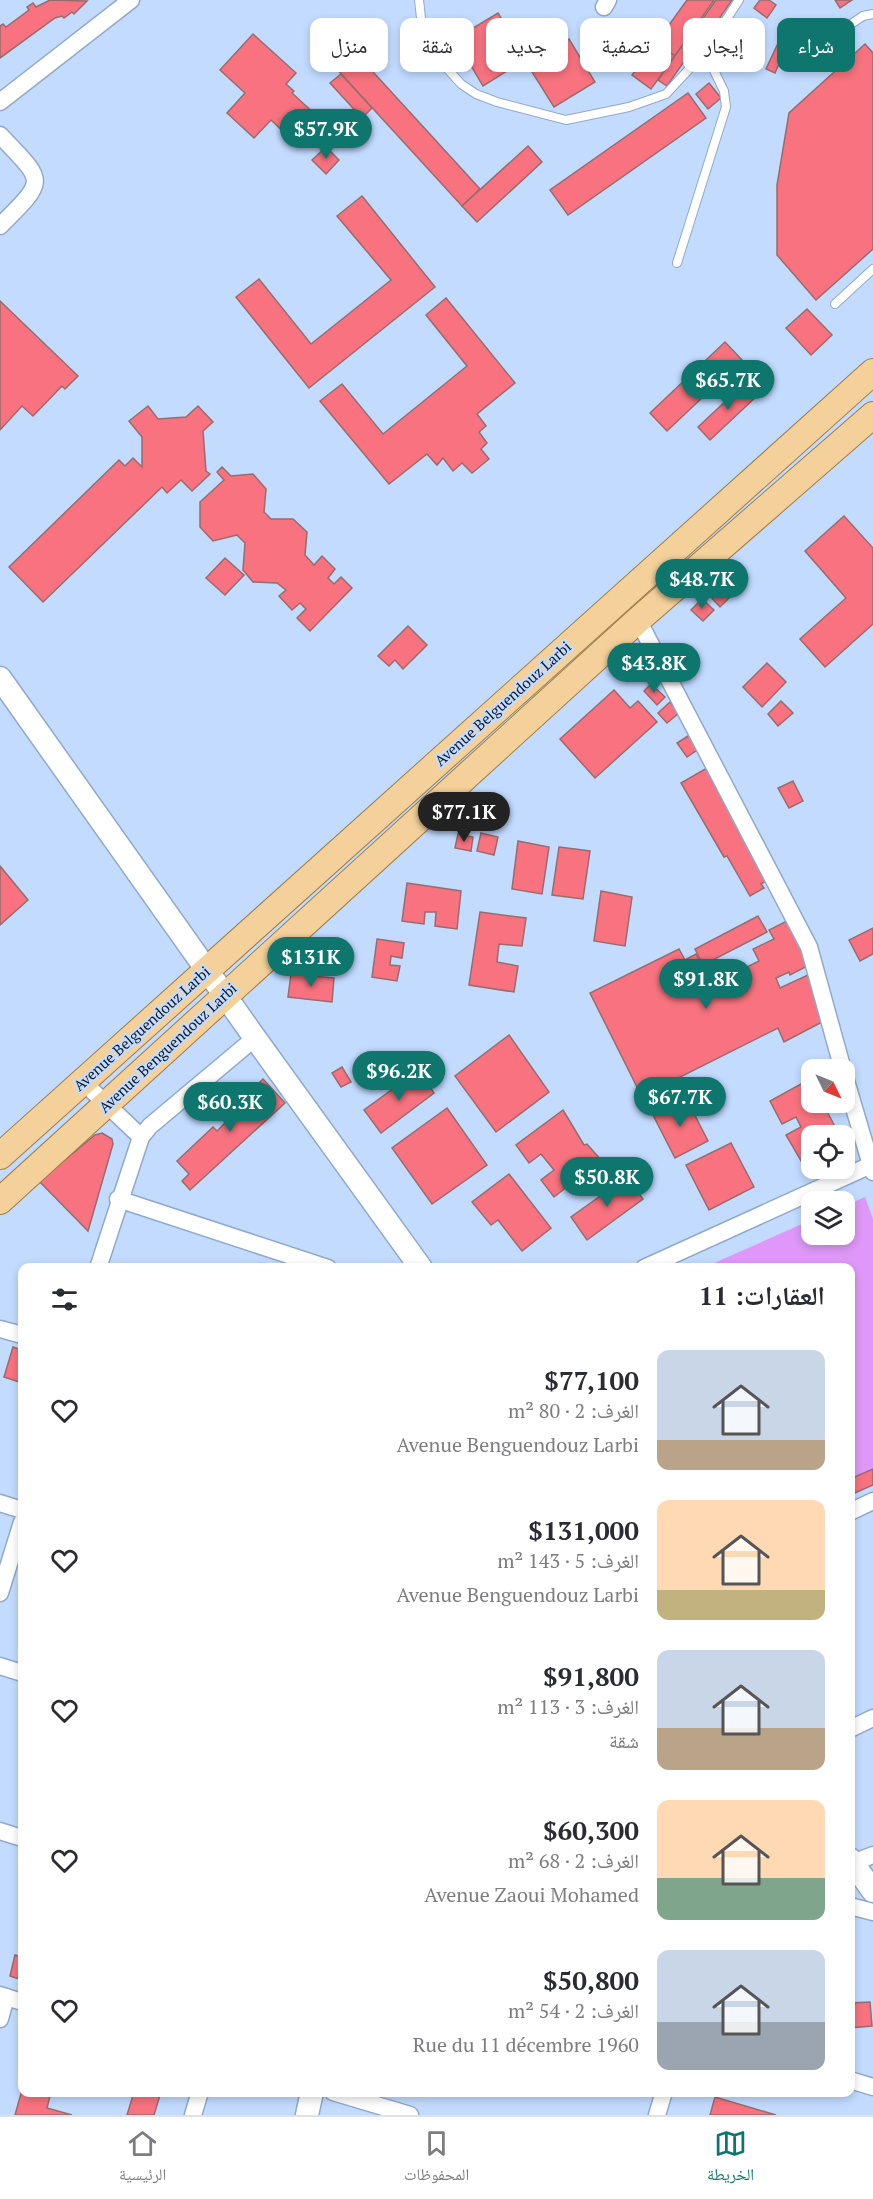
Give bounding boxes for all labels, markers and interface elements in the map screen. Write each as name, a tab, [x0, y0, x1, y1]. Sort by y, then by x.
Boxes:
chip: منزل	[310, 18, 388, 72]
chip: شقة	[400, 18, 474, 72]
chip: جديد	[486, 18, 568, 72]
chip: تصفية	[580, 18, 671, 72]
chip: إيجار	[683, 18, 765, 72]
chip: شراء	[777, 18, 855, 72]
pin: $57.9K	[277, 109, 375, 160]
text: $57.9K	[294, 115, 358, 142]
pin: $65.7K	[679, 360, 777, 411]
text: $65.7K	[695, 366, 761, 393]
pin: $48.7K	[653, 559, 751, 610]
text: $48.7K	[669, 565, 735, 592]
street label: Avenue Belguendouz Larbi	[430, 636, 575, 770]
pin: $43.8K	[605, 643, 703, 694]
text: $43.8K	[621, 649, 687, 676]
pin: $77.1K	[415, 792, 513, 843]
text: $77.1K	[432, 798, 496, 825]
pin: $131K	[269, 937, 353, 988]
text: $131K	[281, 943, 341, 970]
pin: $91.8K	[657, 959, 755, 1010]
street label: Avenue Belguendouz Larbi	[69, 961, 214, 1095]
text: $91.8K	[673, 965, 739, 992]
street label: Avenue Benguendouz Larbi	[94, 978, 241, 1117]
pin: $96.2K	[350, 1051, 448, 1102]
text: $96.2K	[366, 1057, 432, 1084]
north arrow	[801, 1059, 855, 1113]
map controls	[801, 1059, 855, 1245]
pin: $67.7K	[631, 1077, 729, 1128]
pin: $60.3K	[181, 1082, 279, 1133]
text: $67.7K	[648, 1083, 712, 1110]
text: $60.3K	[197, 1088, 263, 1115]
button: locate	[801, 1125, 855, 1179]
pin: $50.8K	[558, 1157, 656, 1208]
text: $50.8K	[574, 1163, 640, 1190]
button: layers	[801, 1191, 855, 1245]
text: العقارات: 11	[699, 1278, 825, 1312]
icon: filters	[48, 1283, 81, 1316]
text: $77,100	[544, 1363, 639, 1397]
icon: home	[705, 1374, 777, 1446]
icon: heart	[48, 1394, 81, 1427]
text: الغرف: 2 · 80 m²	[508, 1397, 639, 1424]
text: Avenue Benguendouz Larbi	[397, 1431, 639, 1458]
text: $131,000	[528, 1513, 639, 1547]
icon: home	[705, 1524, 777, 1596]
icon: heart	[48, 1544, 81, 1577]
text: الغرف: 5 · 143 m²	[497, 1547, 639, 1574]
text: Avenue Benguendouz Larbi	[397, 1581, 639, 1608]
text: $91,800	[543, 1659, 639, 1693]
icon: home	[705, 1674, 777, 1746]
text: الغرف: 3 · 113 m²	[497, 1693, 639, 1720]
icon: heart	[48, 1694, 81, 1727]
text: شقة	[609, 1727, 639, 1754]
text: $60,300	[543, 1813, 639, 1847]
icon: home	[705, 1824, 777, 1896]
icon: heart	[48, 1844, 81, 1877]
text: الغرف: 2 · 68 m²	[508, 1847, 639, 1874]
text: Avenue Zaoui Mohamed	[424, 1881, 639, 1908]
text: $50,800	[543, 1963, 639, 1997]
icon: home	[705, 1974, 777, 2046]
icon: heart	[48, 1994, 81, 2027]
text: الغرف: 2 · 54 m²	[508, 1997, 639, 2024]
text: Rue du 11 décembre 1960	[413, 2031, 639, 2058]
tab: الرئيسية	[119, 2127, 166, 2190]
tab: المحفوظات	[404, 2127, 469, 2190]
tab: الخريطة	[707, 2127, 754, 2190]

